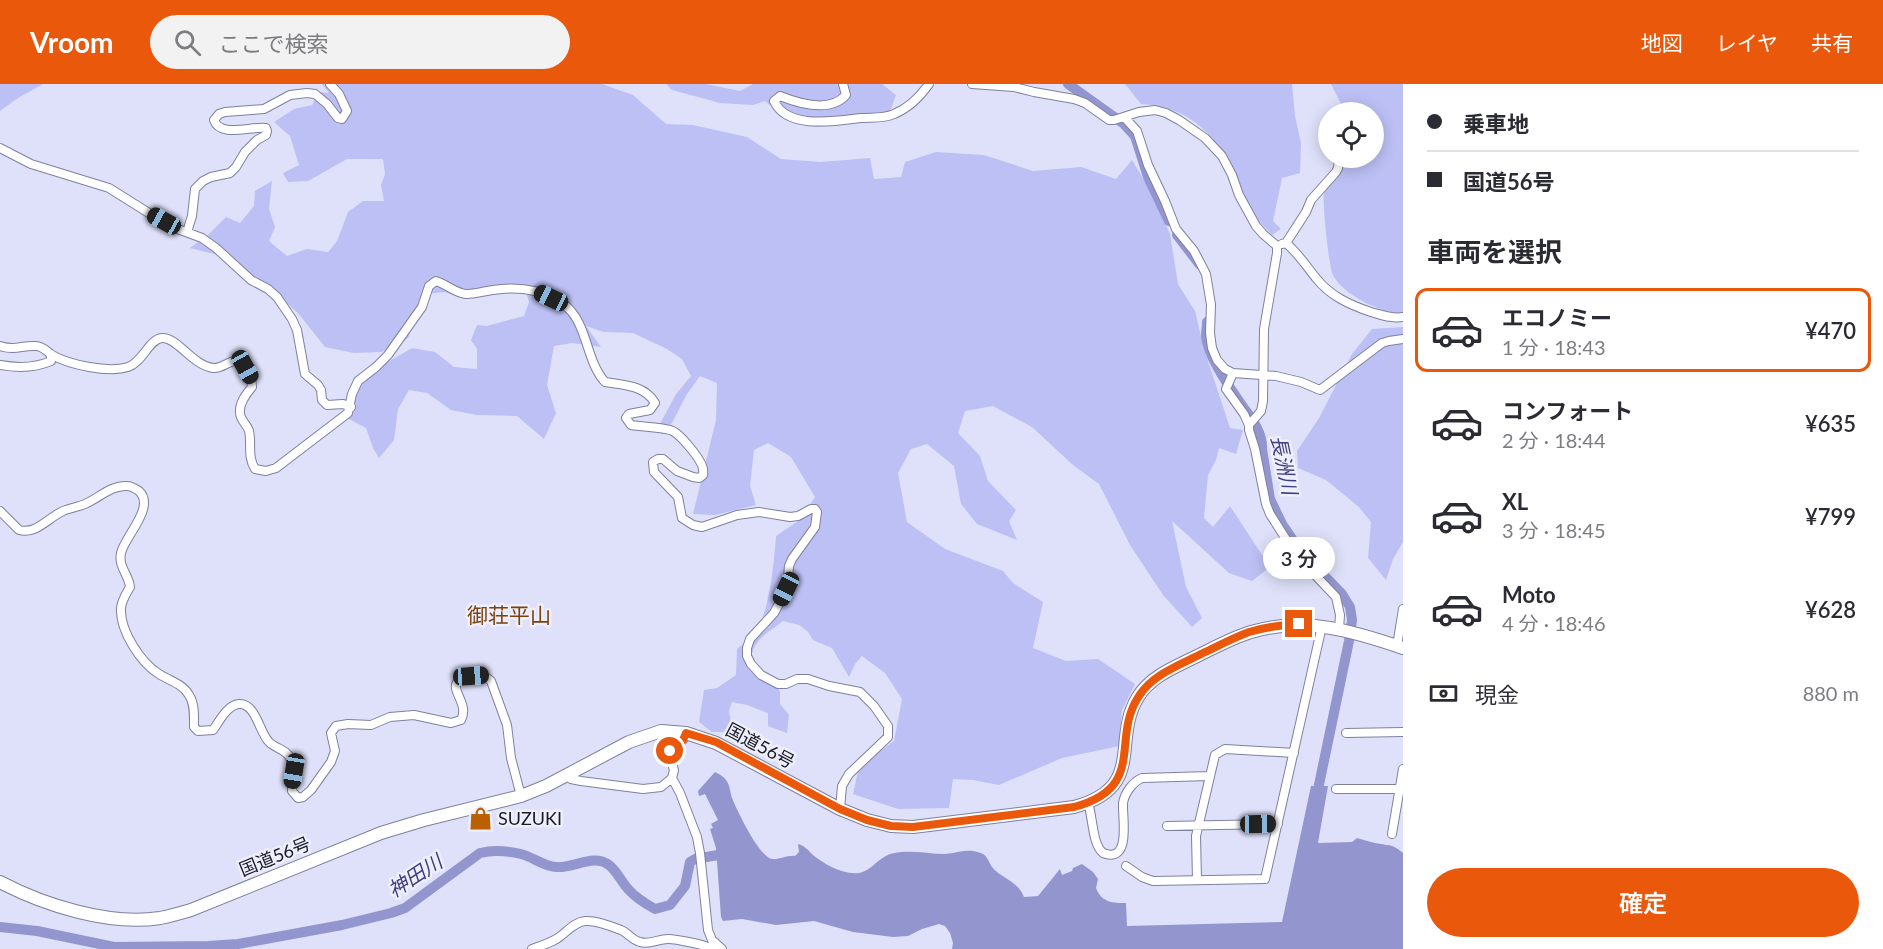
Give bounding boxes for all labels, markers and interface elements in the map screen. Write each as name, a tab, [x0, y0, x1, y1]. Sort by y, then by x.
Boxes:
search box	[150, 15, 570, 69]
text: Vroom	[30, 25, 114, 59]
icon: search	[171, 26, 204, 59]
text: ここで検索	[219, 30, 329, 57]
text: 地図	[1641, 30, 1683, 55]
text: レイヤ	[1716, 30, 1778, 55]
text: 共有	[1811, 30, 1853, 55]
map controls	[1318, 102, 1384, 168]
button: locate	[1318, 102, 1384, 168]
text: 乗車地	[1463, 110, 1529, 137]
text: 国道56号	[1463, 168, 1555, 195]
car	[144, 204, 184, 238]
text: 車両を選択	[1427, 235, 1562, 268]
car	[531, 282, 571, 314]
icon: car	[1430, 303, 1484, 357]
text: エコノミー	[1502, 304, 1612, 331]
text: ¥470	[1805, 317, 1856, 344]
text: 1 分 · 18:43	[1502, 335, 1606, 359]
car	[228, 347, 262, 387]
icon: car	[1430, 396, 1484, 450]
text: コンフォート	[1502, 397, 1633, 424]
text: ¥635	[1805, 410, 1856, 437]
text: 2 分 · 18:44	[1502, 428, 1606, 452]
water label: 長洲川	[1267, 433, 1303, 499]
text: XL	[1502, 488, 1528, 515]
icon: car	[1430, 489, 1484, 543]
text: ¥799	[1805, 503, 1856, 530]
text: 3 分 · 18:45	[1502, 518, 1606, 542]
callout: 3 分	[1263, 537, 1335, 579]
text: 3 分	[1281, 546, 1317, 570]
car	[770, 569, 802, 609]
text: Moto	[1502, 581, 1556, 608]
icon: car	[1430, 582, 1484, 636]
text: ¥628	[1805, 596, 1856, 623]
district label: 御荘平山	[467, 602, 551, 627]
route end	[1285, 610, 1312, 637]
text: 4 分 · 18:46	[1502, 611, 1606, 635]
car	[452, 666, 490, 686]
icon: cash	[1427, 677, 1460, 710]
text: 現金	[1475, 681, 1519, 708]
text: 880 m	[1803, 681, 1859, 705]
street label: 国道56号	[722, 718, 799, 772]
route start	[656, 737, 683, 764]
car	[282, 752, 306, 790]
shop icon: SUZUKI	[467, 806, 493, 832]
place label: SUZUKI	[498, 807, 562, 829]
car	[1240, 815, 1276, 833]
street label: 国道56号	[236, 832, 313, 880]
water label: 神田川	[383, 848, 448, 902]
button: 確定	[1427, 868, 1859, 937]

